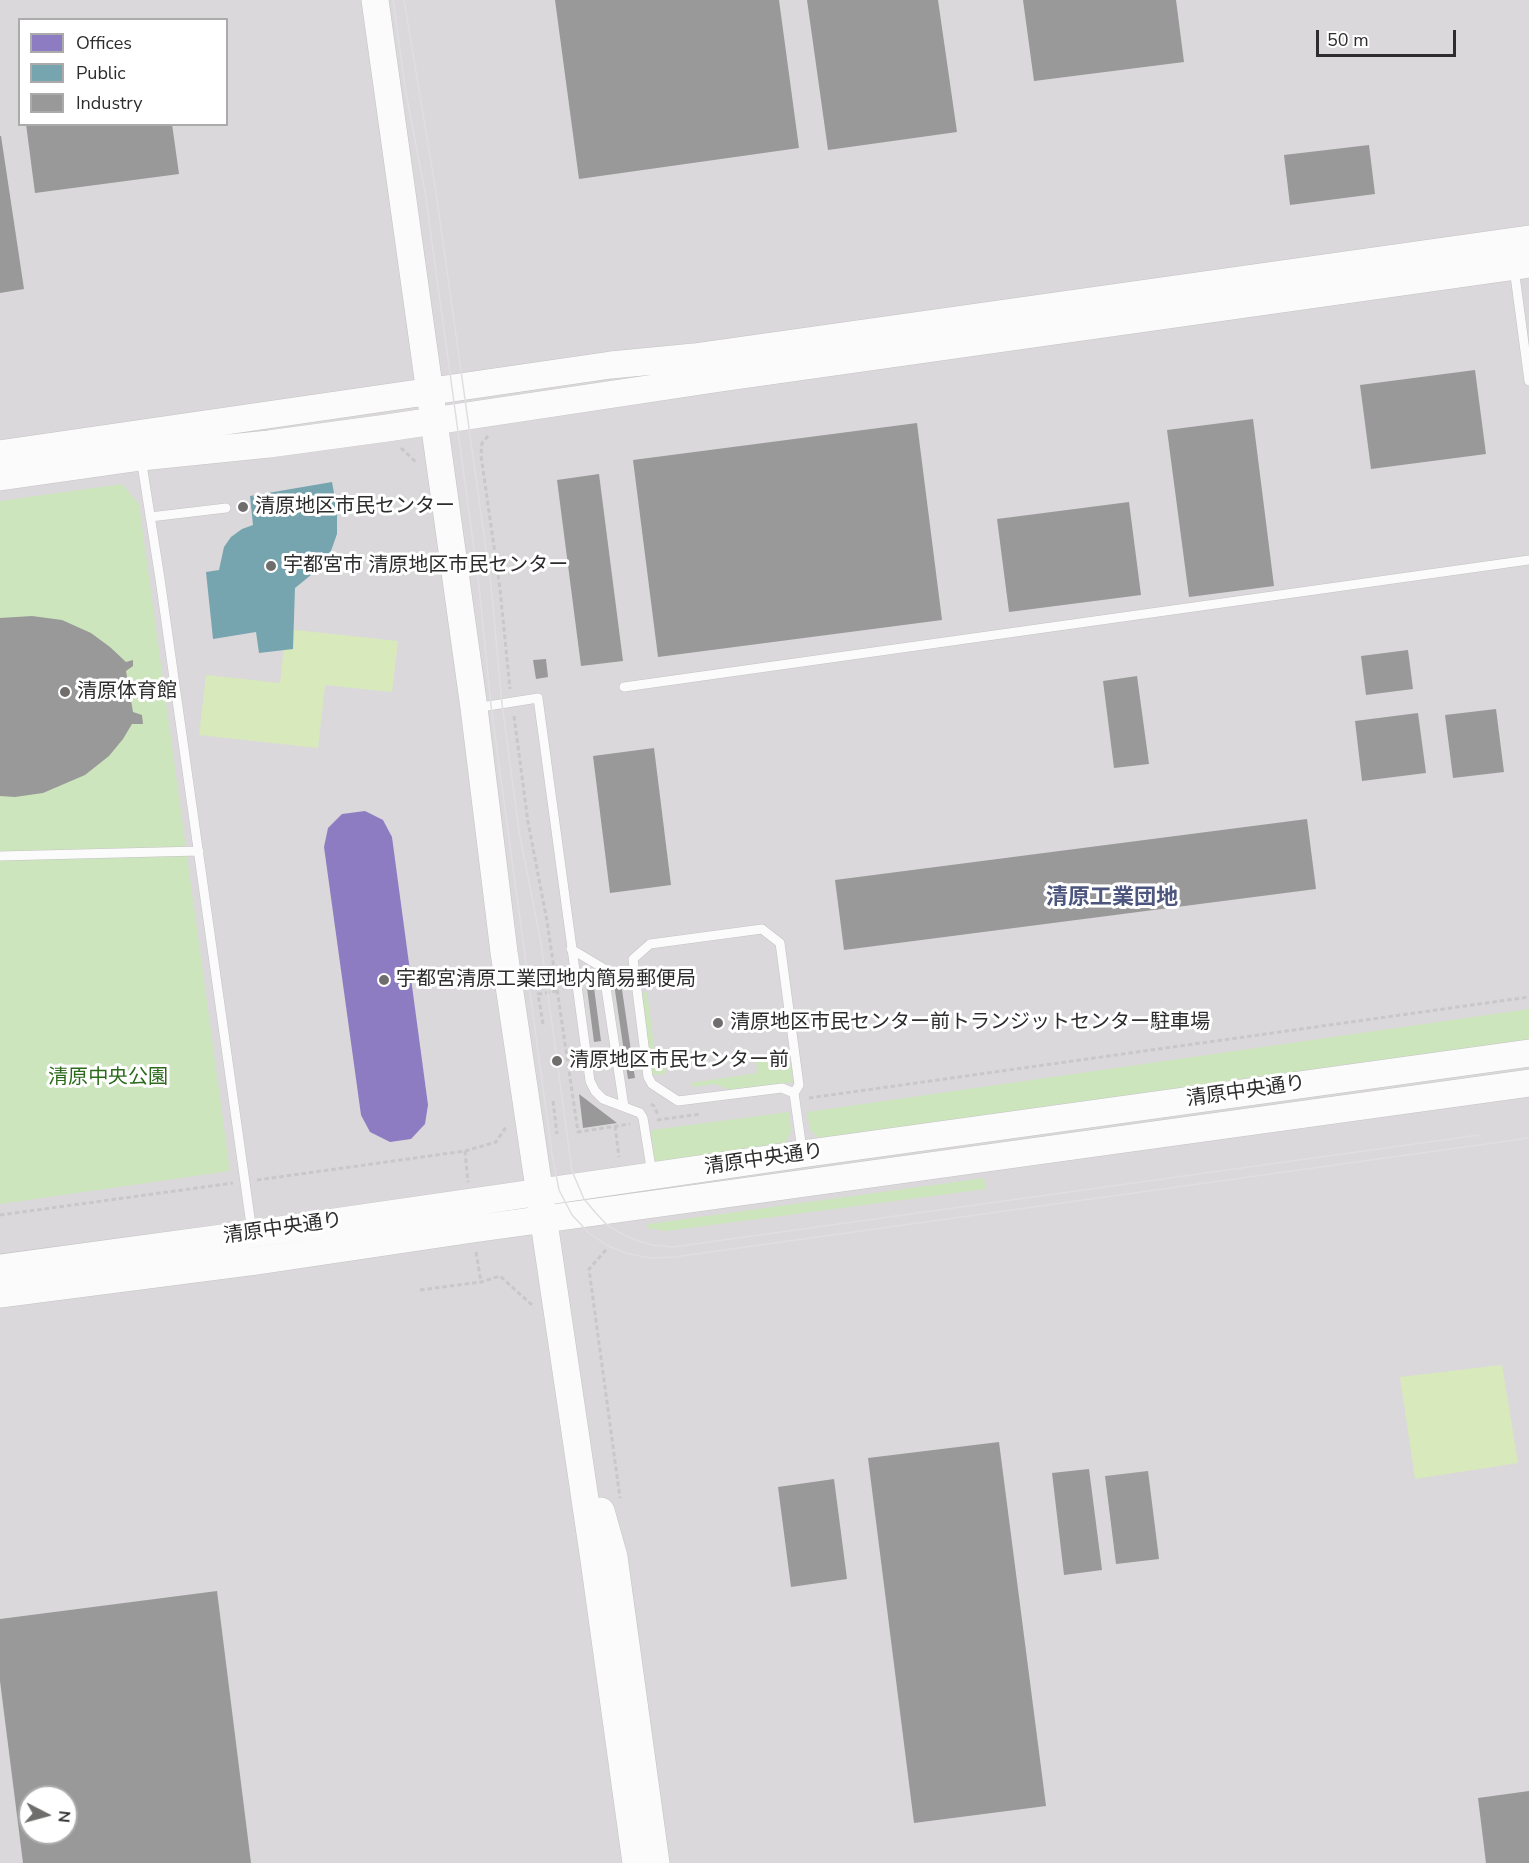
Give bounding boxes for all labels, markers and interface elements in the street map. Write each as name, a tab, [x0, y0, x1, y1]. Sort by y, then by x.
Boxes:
legend	[18, 18, 228, 126]
scale bar	[1319, 18, 1458, 56]
text: 50 m	[1327, 28, 1369, 52]
text: Offices	[76, 31, 132, 55]
text: Public	[76, 61, 126, 85]
text: Industry	[76, 91, 143, 115]
place label: 清原地区市民センター	[255, 495, 455, 519]
marker: 清原地区市民センター	[236, 500, 250, 514]
place label: 宇都宮市 清原地区市民センター	[283, 554, 568, 578]
marker: 宇都宮市 清原地区市民センター	[264, 559, 278, 573]
place label: 清原体育館	[77, 680, 177, 704]
marker: 清原体育館	[58, 685, 72, 699]
district label: 清原工業団地	[1046, 886, 1178, 912]
place label: 宇都宮清原工業団地内簡易郵便局	[396, 968, 696, 992]
marker: 宇都宮清原工業団地内簡易郵便局	[377, 973, 391, 987]
place label: 清原地区市民センター前トランジットセンター駐車場	[730, 1011, 1210, 1035]
marker: 清原地区市民センター前トランジットセンター駐車場	[711, 1016, 725, 1030]
place label: 清原地区市民センター前	[569, 1049, 789, 1073]
marker: 清原地区市民センター前	[550, 1054, 564, 1068]
park label: 清原中央公園	[48, 1066, 168, 1090]
street label: 清原中央通り	[1185, 1072, 1307, 1112]
street label: 清原中央通り	[703, 1140, 825, 1180]
street label: 清原中央通り	[222, 1209, 344, 1249]
north arrow	[18, 1785, 78, 1845]
text: N	[52, 1810, 75, 1824]

